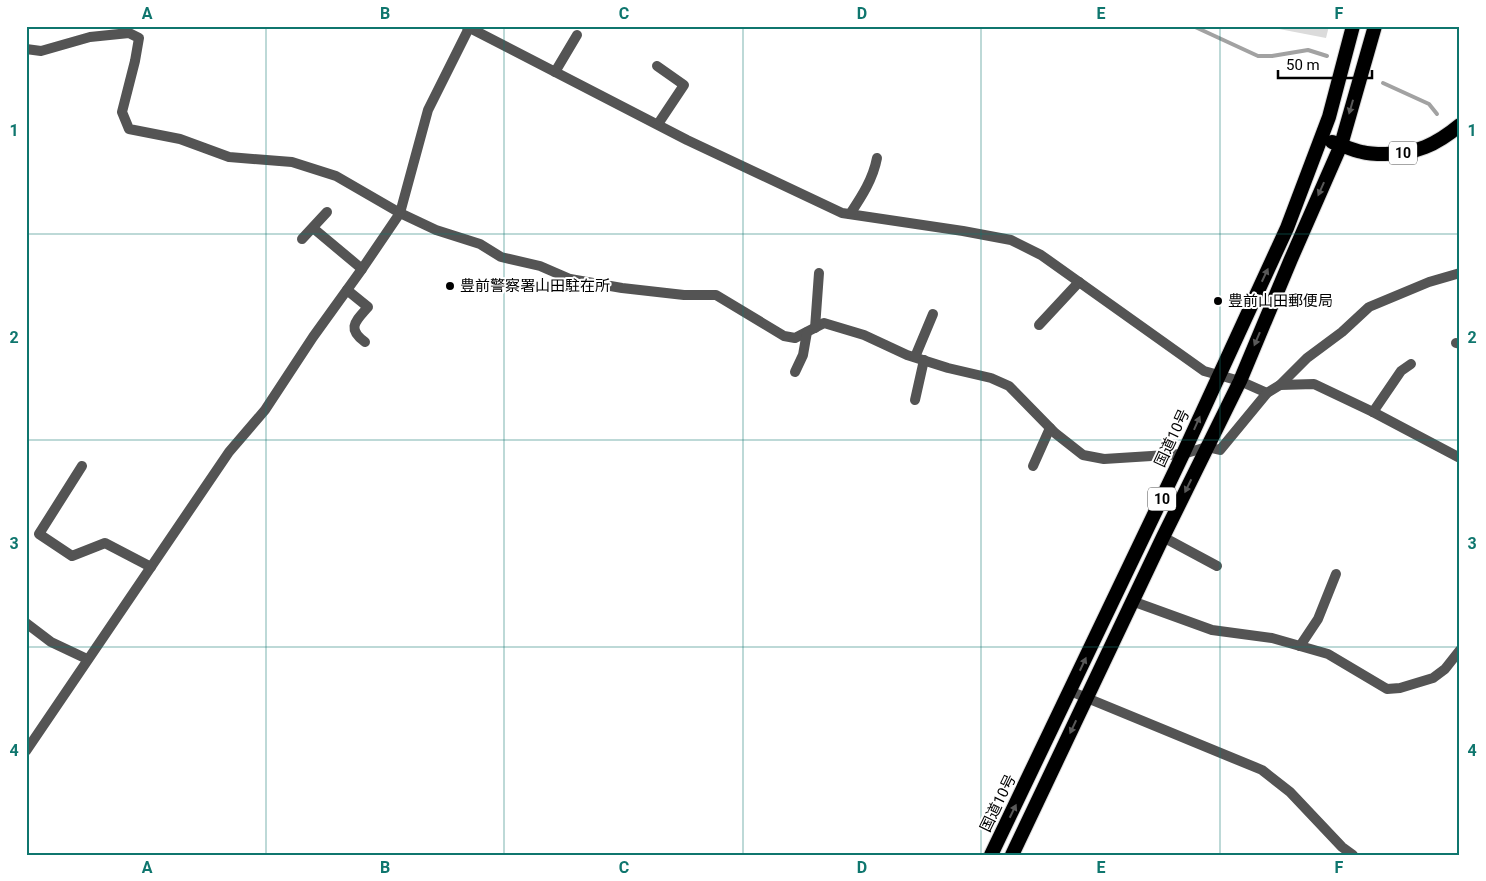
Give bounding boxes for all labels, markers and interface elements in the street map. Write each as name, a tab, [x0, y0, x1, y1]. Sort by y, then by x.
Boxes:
text: A	[142, 4, 153, 23]
text: B	[380, 4, 390, 23]
text: C	[619, 4, 629, 23]
text: D	[857, 4, 867, 23]
text: E	[1097, 4, 1106, 23]
text: F	[1335, 4, 1344, 23]
scale bar	[1278, 48, 1372, 80]
text: 50 m	[1286, 56, 1320, 74]
one-way arrow	[1347, 99, 1355, 114]
text: 1	[9, 121, 19, 140]
text: 1	[1467, 121, 1477, 140]
road number: 10	[1389, 142, 1417, 164]
one-way arrow	[1317, 182, 1325, 197]
one-way arrow	[1262, 268, 1270, 282]
place label: 豊前警察署山田駐在所	[460, 277, 610, 295]
marker: 豊前警察署山田駐在所	[444, 280, 456, 292]
place label: 豊前山田郵便局	[1228, 292, 1333, 310]
marker: 豊前山田郵便局	[1212, 295, 1224, 307]
text: 2	[9, 328, 19, 347]
text: 2	[1467, 328, 1477, 347]
one-way arrow	[1253, 332, 1261, 346]
street label: 国道10号	[1151, 406, 1193, 470]
one-way arrow	[1194, 416, 1202, 430]
one-way arrow	[1184, 479, 1192, 493]
road number: 10	[1148, 488, 1176, 510]
text: 3	[9, 534, 19, 553]
text: 3	[1467, 534, 1477, 553]
one-way arrow	[1079, 657, 1087, 672]
one-way arrow	[1068, 720, 1076, 734]
text: 4	[9, 741, 19, 760]
text: 4	[1467, 741, 1477, 760]
street label: 国道10号	[976, 771, 1020, 835]
one-way arrow	[1009, 804, 1017, 818]
text: A	[142, 858, 153, 877]
text: B	[380, 858, 390, 877]
text: C	[619, 858, 629, 877]
text: D	[857, 858, 867, 877]
text: E	[1097, 858, 1106, 877]
text: F	[1335, 858, 1344, 877]

